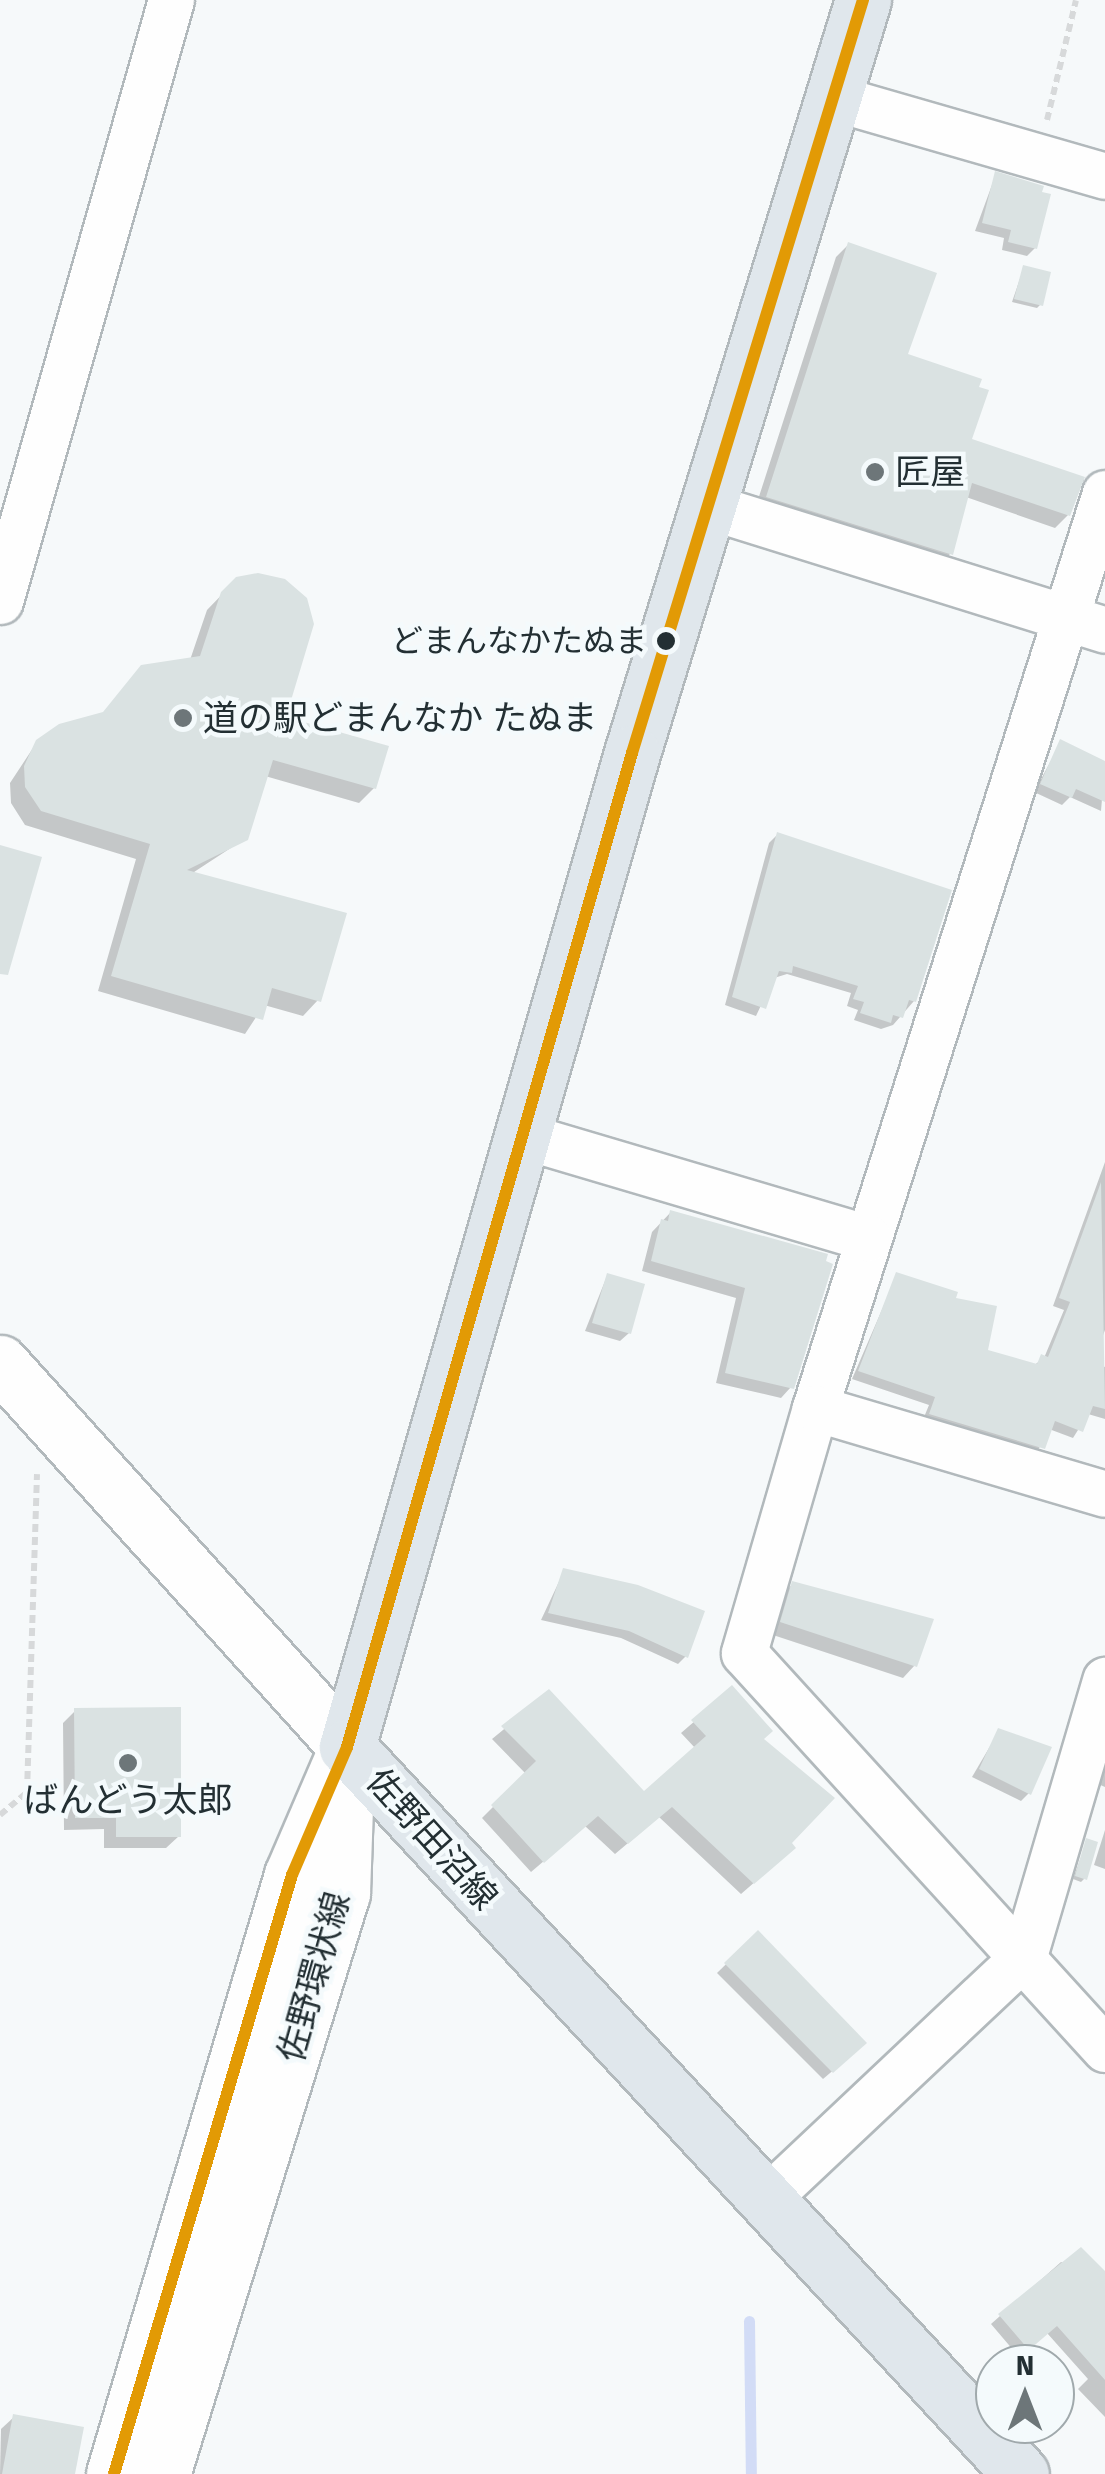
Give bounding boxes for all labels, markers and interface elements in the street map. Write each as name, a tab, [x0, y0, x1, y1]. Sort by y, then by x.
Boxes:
place label: 匠屋	[895, 451, 965, 493]
marker: 匠屋	[864, 461, 886, 483]
place label: どまんなかたぬま	[391, 622, 647, 660]
marker: どまんなかたぬま	[656, 631, 676, 651]
place label: 道の駅どまんなか たぬま	[203, 697, 597, 739]
marker: 道の駅どまんなか たぬま	[172, 707, 194, 729]
marker: ばんどう太郎	[117, 1752, 139, 1774]
street label: 佐野田沼線	[358, 1760, 506, 1918]
place label: ばんどう太郎	[23, 1779, 233, 1821]
street label: 佐野環状線	[270, 1887, 358, 2067]
north arrow	[975, 2344, 1075, 2444]
text: N	[1016, 2349, 1034, 2382]

